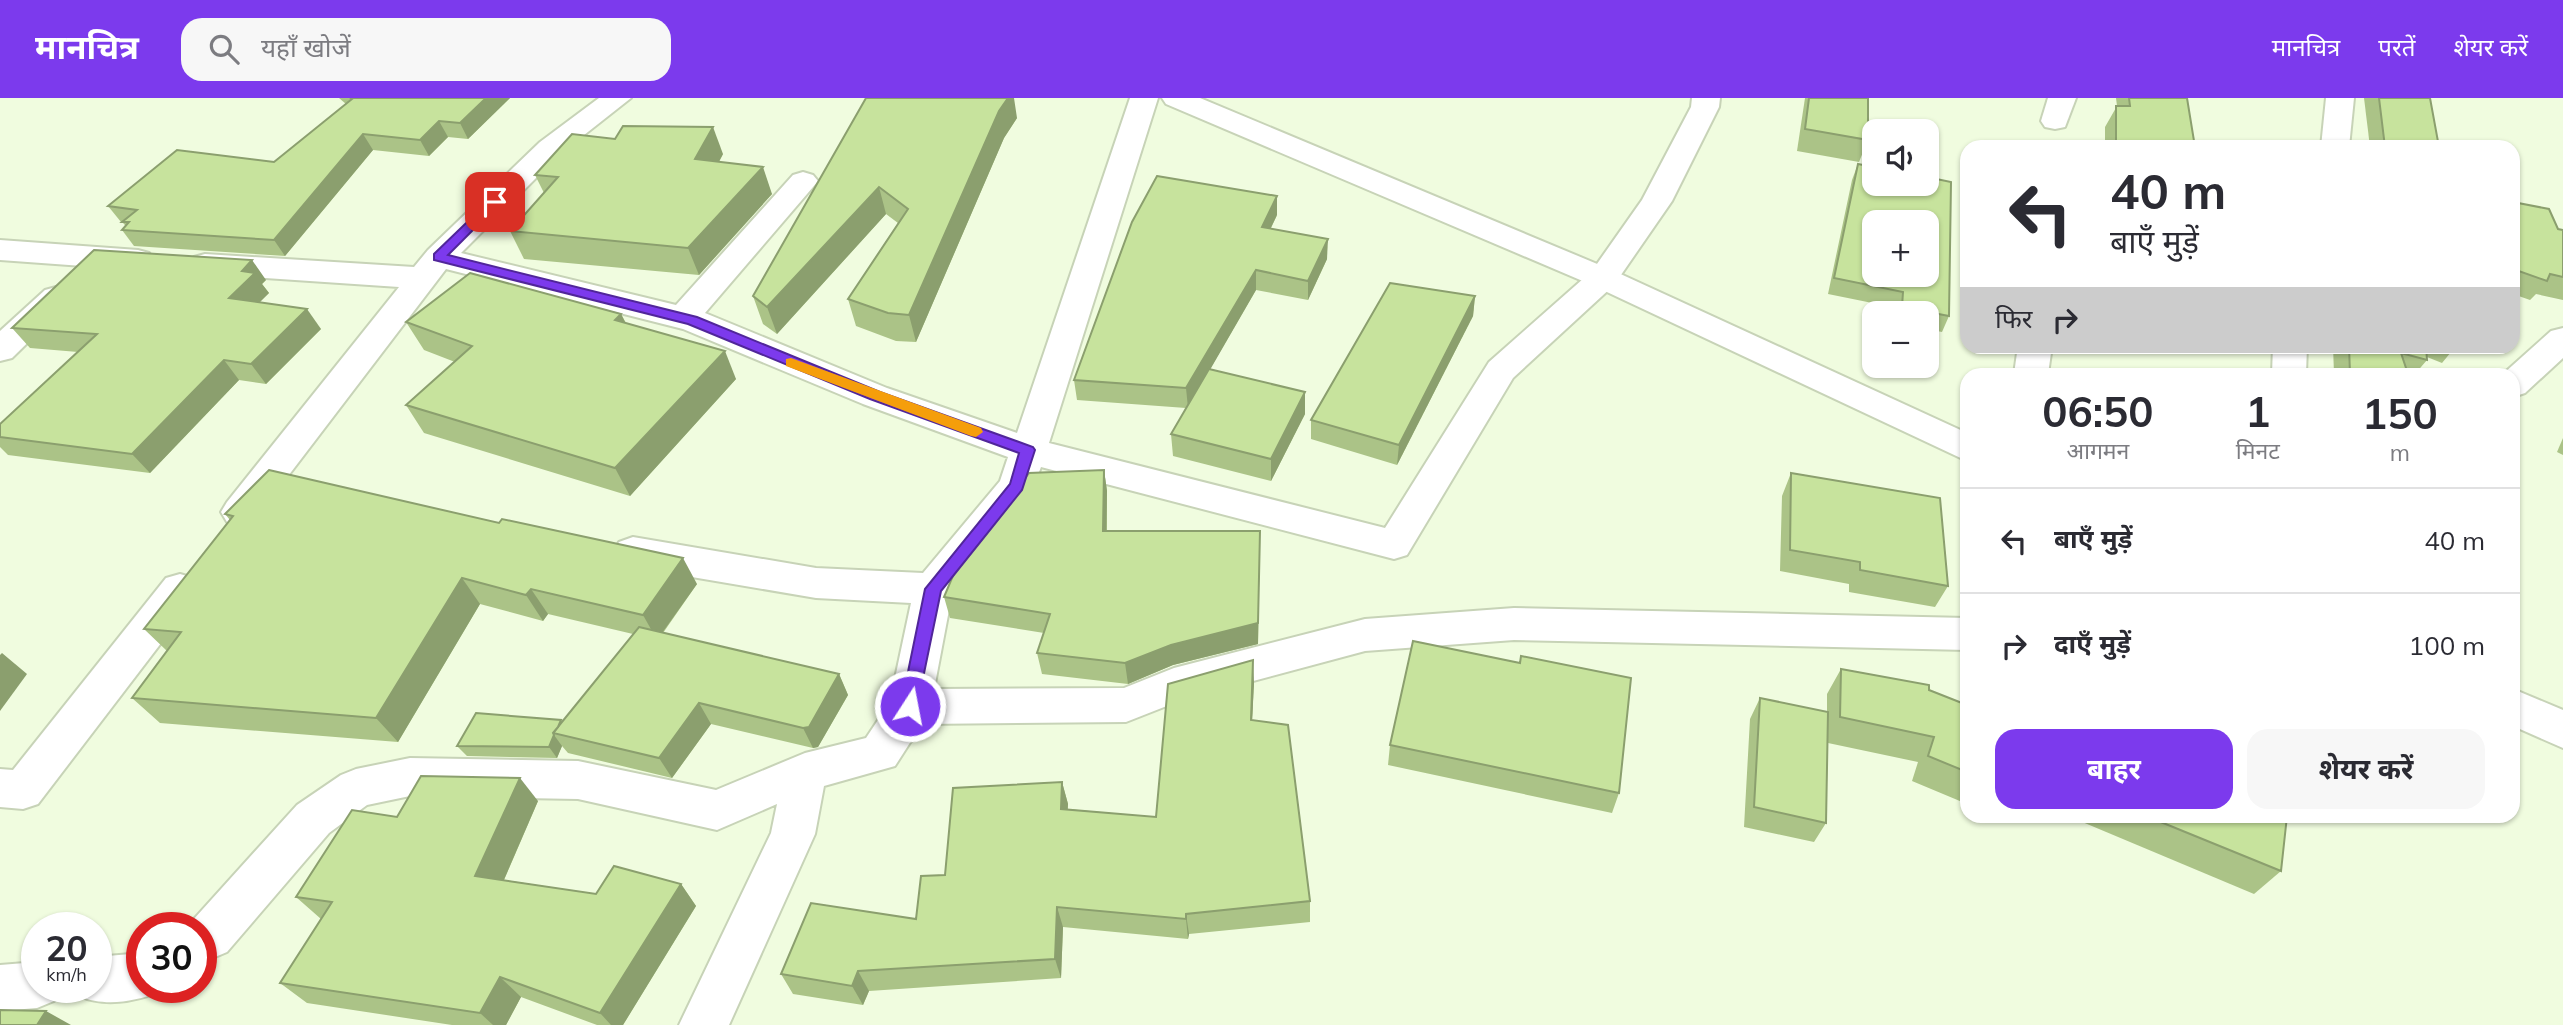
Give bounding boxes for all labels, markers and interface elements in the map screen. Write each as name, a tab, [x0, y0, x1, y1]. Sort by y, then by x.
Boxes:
search box	[181, 18, 671, 81]
text: मानचित्र	[35, 26, 139, 67]
icon: search	[205, 30, 243, 68]
text: यहाँ खोजें	[261, 31, 351, 64]
text: मानचित्र	[2272, 32, 2340, 62]
text: परतें	[2378, 32, 2415, 62]
text: शेयर करें	[2453, 32, 2528, 62]
map controls	[1862, 119, 1939, 378]
button: sound	[1862, 119, 1939, 196]
text: 40 m	[2110, 160, 2226, 221]
icon: left	[1995, 168, 2086, 259]
pin	[465, 172, 525, 232]
icon: arrive	[476, 183, 514, 221]
button: +	[1862, 210, 1939, 287]
text: बाएँ मुड़ें	[2110, 221, 2199, 261]
button: −	[1862, 301, 1939, 378]
icon: right	[2046, 301, 2084, 339]
text: फिर	[1995, 302, 2032, 335]
text: 06:50	[2042, 385, 2153, 438]
text: 1	[2245, 385, 2270, 438]
text: 150	[2362, 387, 2438, 440]
text: आगमन	[2066, 436, 2129, 465]
text: मिनट	[2236, 436, 2280, 465]
text: m	[2390, 438, 2410, 467]
icon: left	[1995, 522, 2033, 560]
text: बाएँ मुड़ें	[2054, 522, 2132, 555]
text: 40 m	[2424, 524, 2485, 557]
icon: right	[1995, 627, 2033, 665]
text: दाएँ मुड़ें	[2054, 627, 2131, 660]
text: 100 m	[2409, 629, 2485, 662]
position arrow	[873, 669, 947, 743]
button: बाहर	[1995, 729, 2233, 809]
button: शेयर करें	[2247, 729, 2485, 809]
speed limit sign: 30	[126, 912, 217, 1003]
text: 20	[45, 926, 88, 970]
text: km/h	[46, 963, 87, 986]

